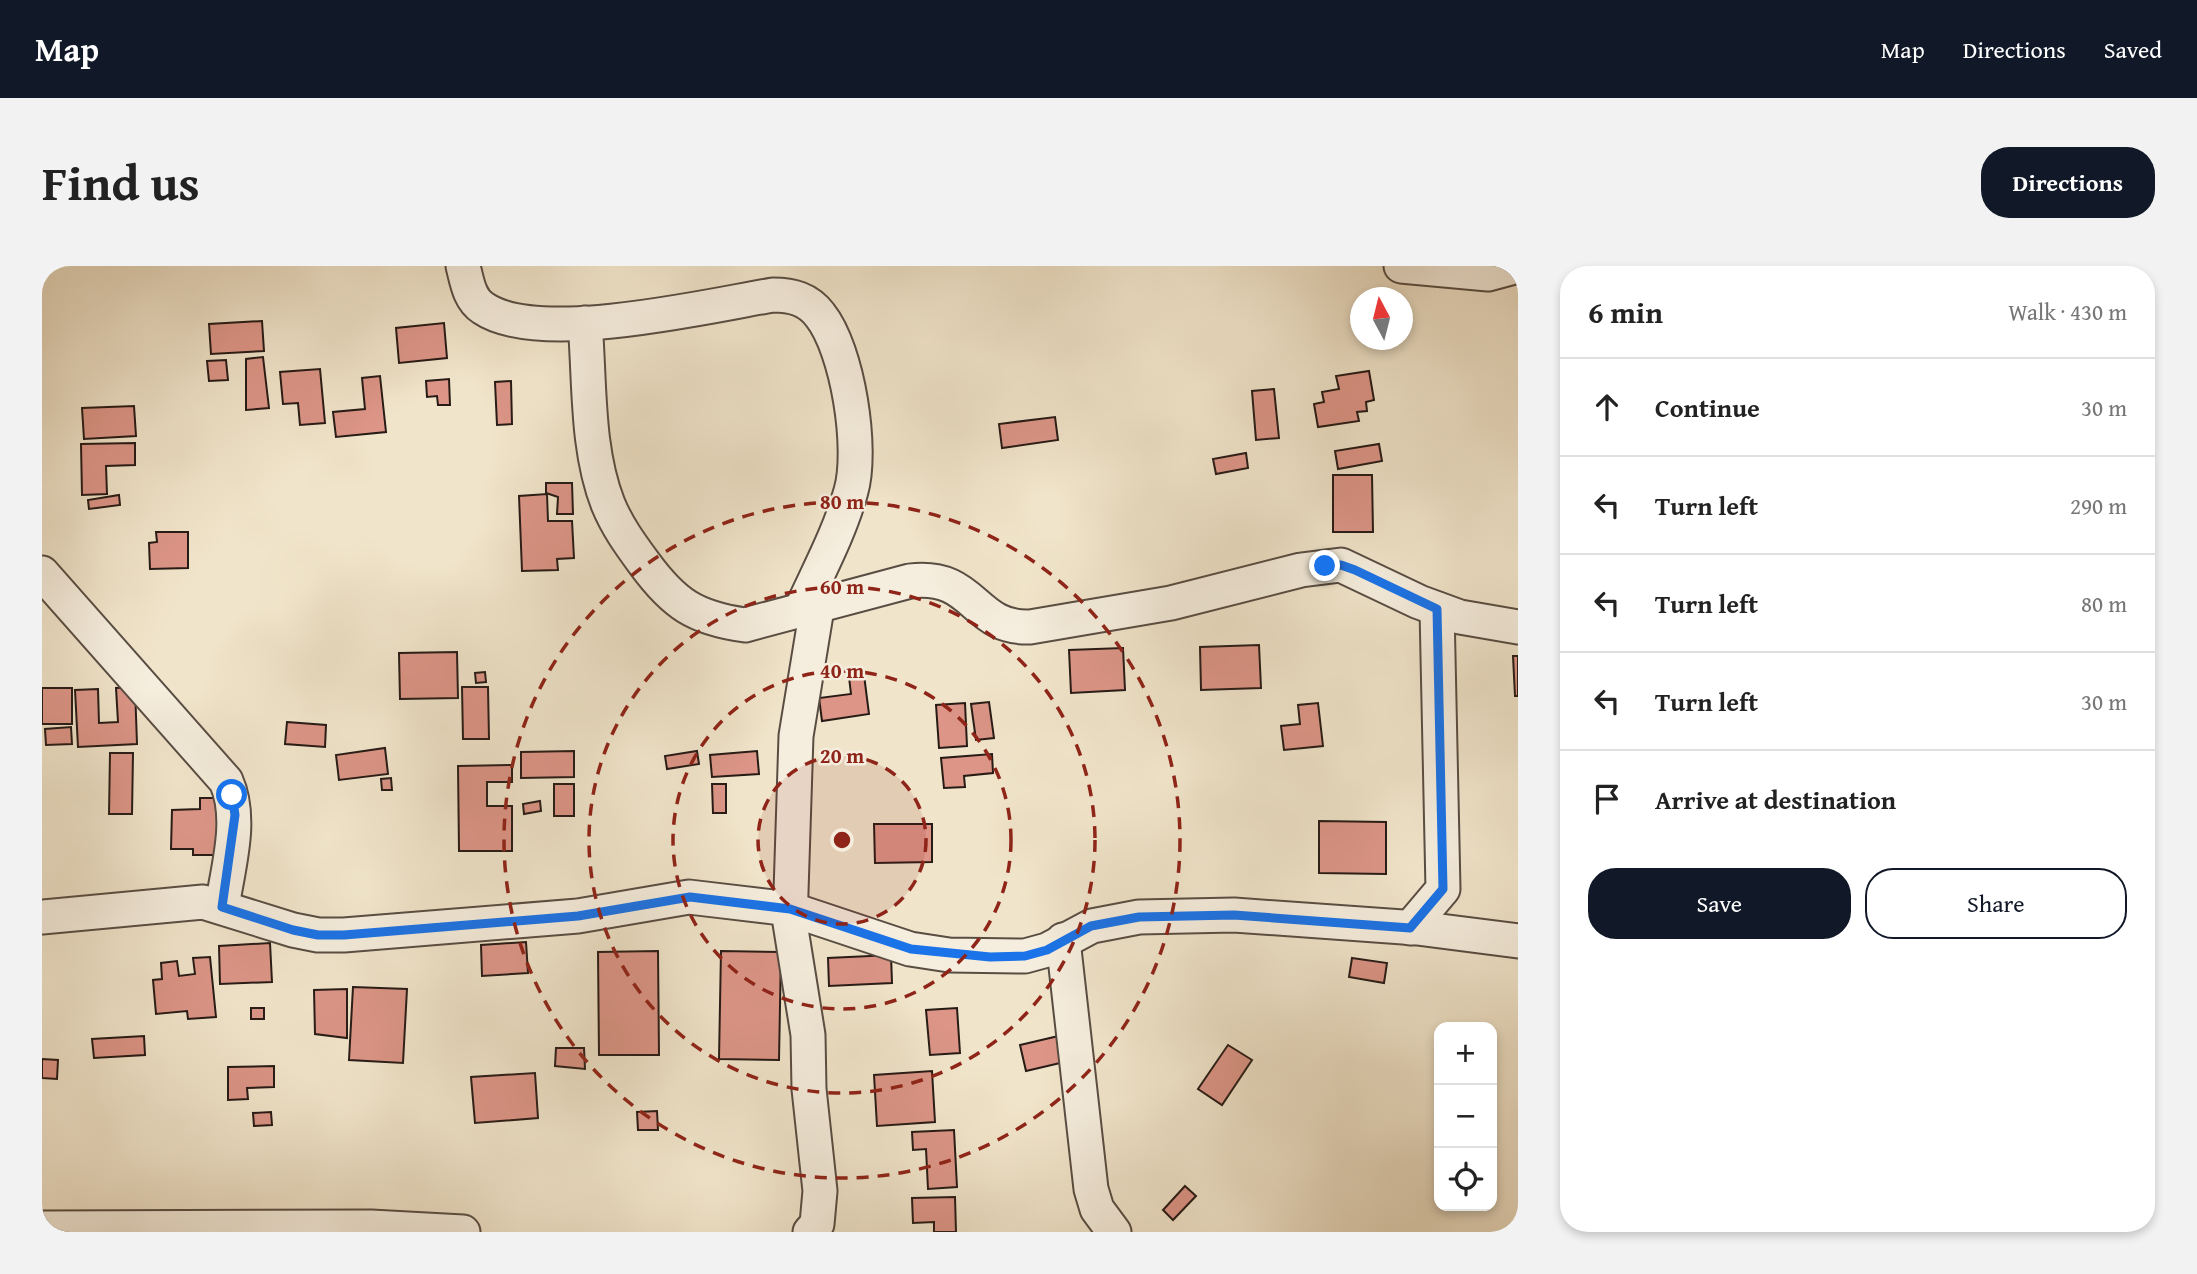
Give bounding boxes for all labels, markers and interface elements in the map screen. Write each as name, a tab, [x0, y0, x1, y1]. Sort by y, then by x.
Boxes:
text: Map	[35, 25, 99, 73]
text: Map	[1881, 32, 1925, 67]
text: Directions	[1963, 32, 2066, 67]
text: Saved	[2104, 32, 2162, 67]
text: Find us	[42, 146, 200, 218]
button: Directions	[1981, 147, 2155, 218]
north arrow	[1350, 287, 1413, 350]
text: 6 min	[1588, 290, 1663, 334]
text: Walk · 430 m	[2008, 295, 2127, 328]
icon: ahead	[1588, 388, 1626, 426]
text: Continue	[1655, 388, 1760, 427]
text: 30 m	[2081, 391, 2127, 424]
text: 80 m	[820, 486, 864, 517]
icon: left	[1588, 486, 1626, 524]
text: Turn left	[1655, 486, 1758, 525]
text: 290 m	[2070, 489, 2127, 522]
route end	[1309, 550, 1340, 581]
text: 60 m	[820, 571, 864, 602]
icon: left	[1588, 584, 1626, 622]
text: Turn left	[1655, 584, 1758, 623]
text: 80 m	[2081, 587, 2127, 620]
text: 40 m	[820, 655, 864, 686]
icon: left	[1588, 682, 1626, 720]
text: Turn left	[1655, 682, 1758, 721]
text: 30 m	[2081, 685, 2127, 718]
text: 20 m	[820, 740, 864, 771]
route start	[216, 779, 247, 810]
icon: arrive	[1588, 780, 1626, 818]
text: Arrive at destination	[1655, 780, 1896, 819]
centre of rings	[830, 828, 854, 852]
button: Save	[1588, 868, 1851, 939]
button: Share	[1865, 868, 2127, 939]
map controls	[1434, 1022, 1497, 1211]
button: +	[1434, 1022, 1497, 1085]
button: −	[1434, 1085, 1497, 1148]
button: locate	[1434, 1148, 1497, 1211]

